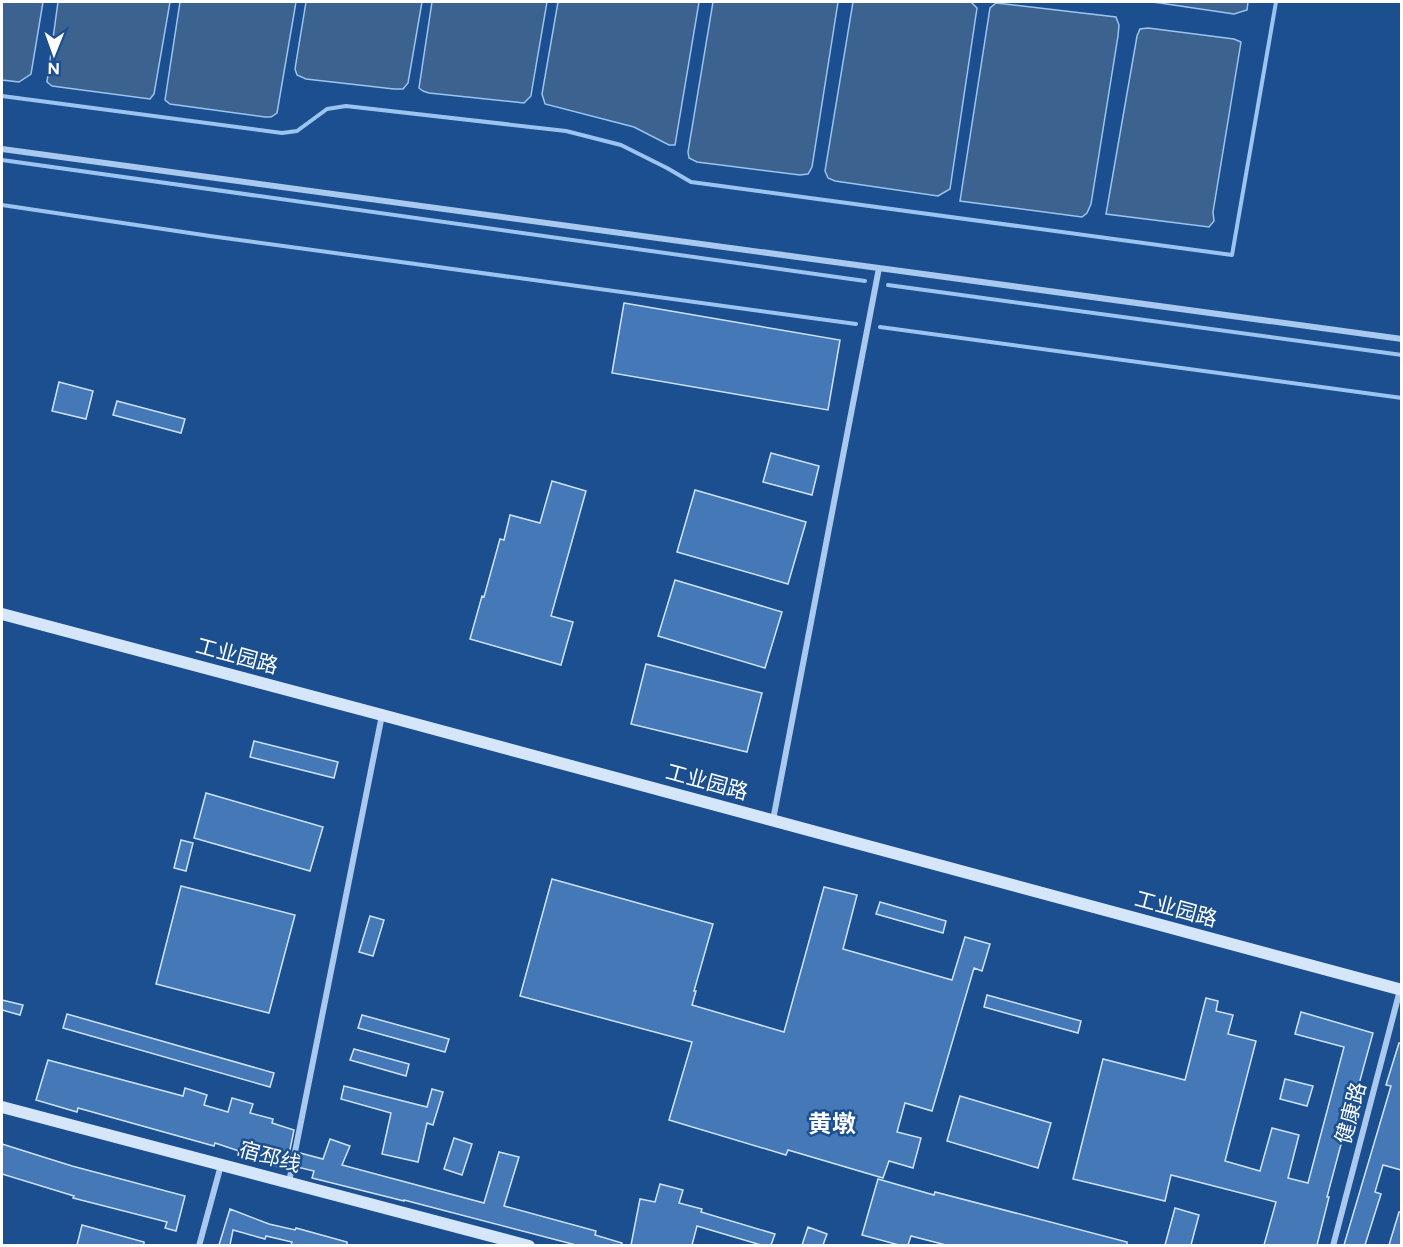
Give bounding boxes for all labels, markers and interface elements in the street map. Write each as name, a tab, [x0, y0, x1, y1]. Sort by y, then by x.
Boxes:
north arrow	[24, 24, 84, 84]
text: N	[47, 59, 60, 78]
street label: 工业园路	[193, 633, 281, 678]
street label: 工业园路	[663, 759, 751, 804]
street label: 工业园路	[1132, 886, 1220, 931]
street label: 健康路	[1330, 1079, 1371, 1147]
district label: 黄墩	[808, 1109, 856, 1138]
street label: 宿邳线	[236, 1136, 304, 1177]

